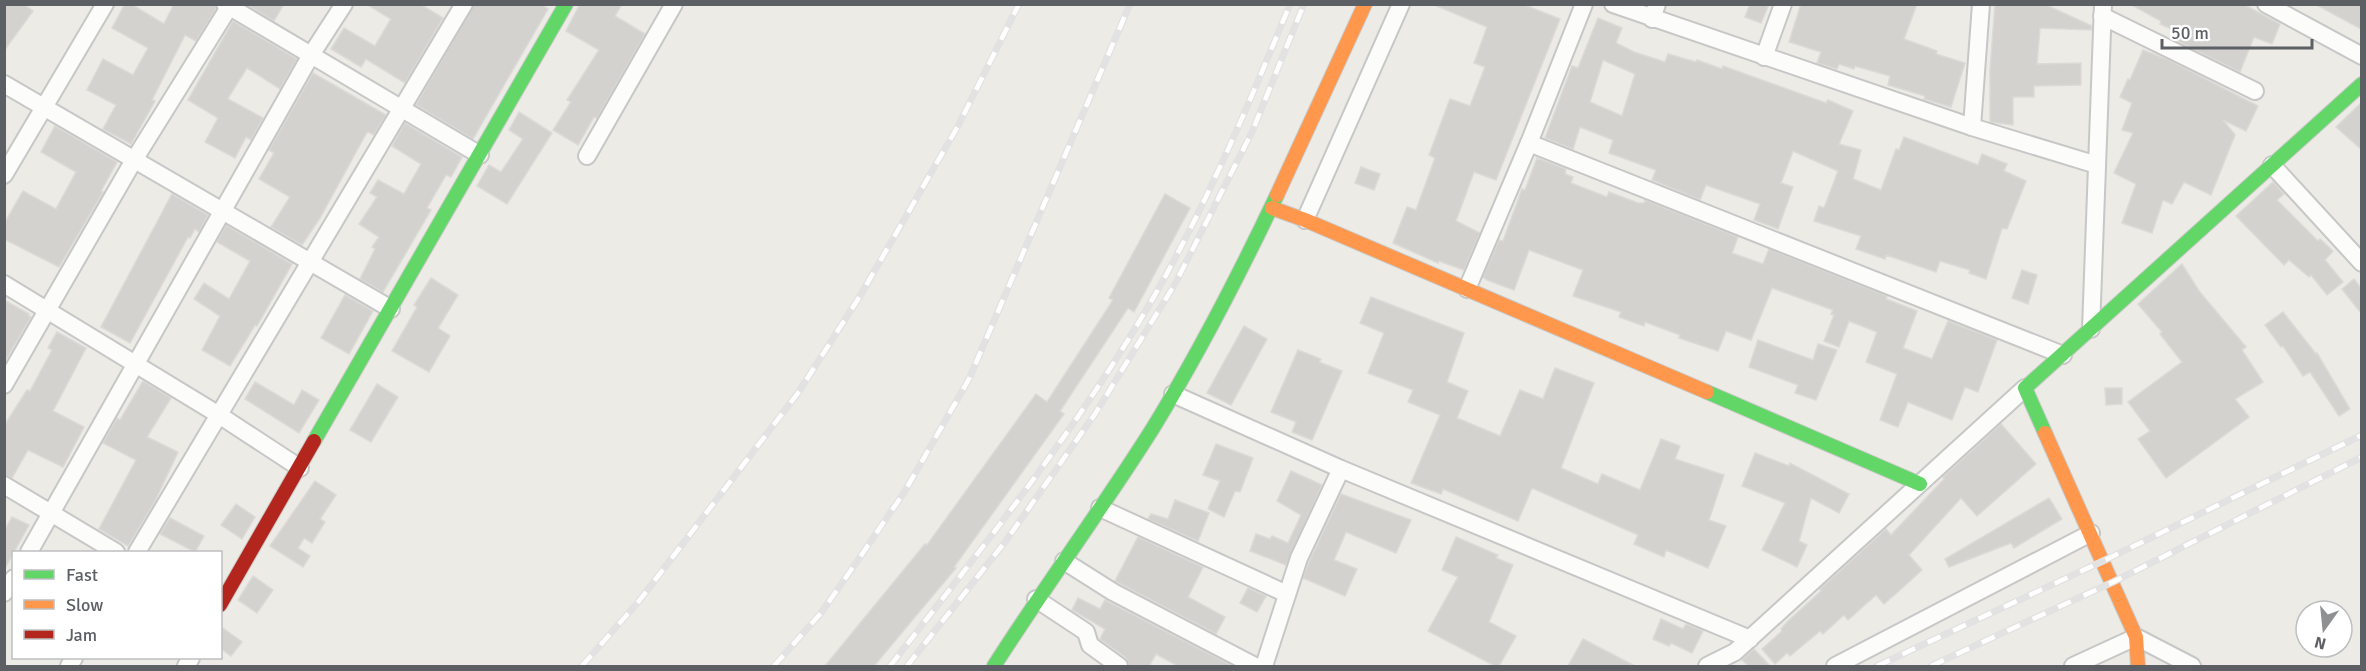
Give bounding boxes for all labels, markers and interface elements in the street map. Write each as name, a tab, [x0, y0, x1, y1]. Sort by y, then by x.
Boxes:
scale bar	[2162, 12, 2312, 50]
text: 50 m	[2171, 22, 2209, 44]
legend	[12, 551, 222, 659]
text: Fast	[66, 564, 98, 586]
text: Slow	[66, 594, 103, 616]
north arrow	[2294, 599, 2354, 659]
text: Jam	[66, 624, 97, 646]
text: N	[2312, 631, 2328, 654]

